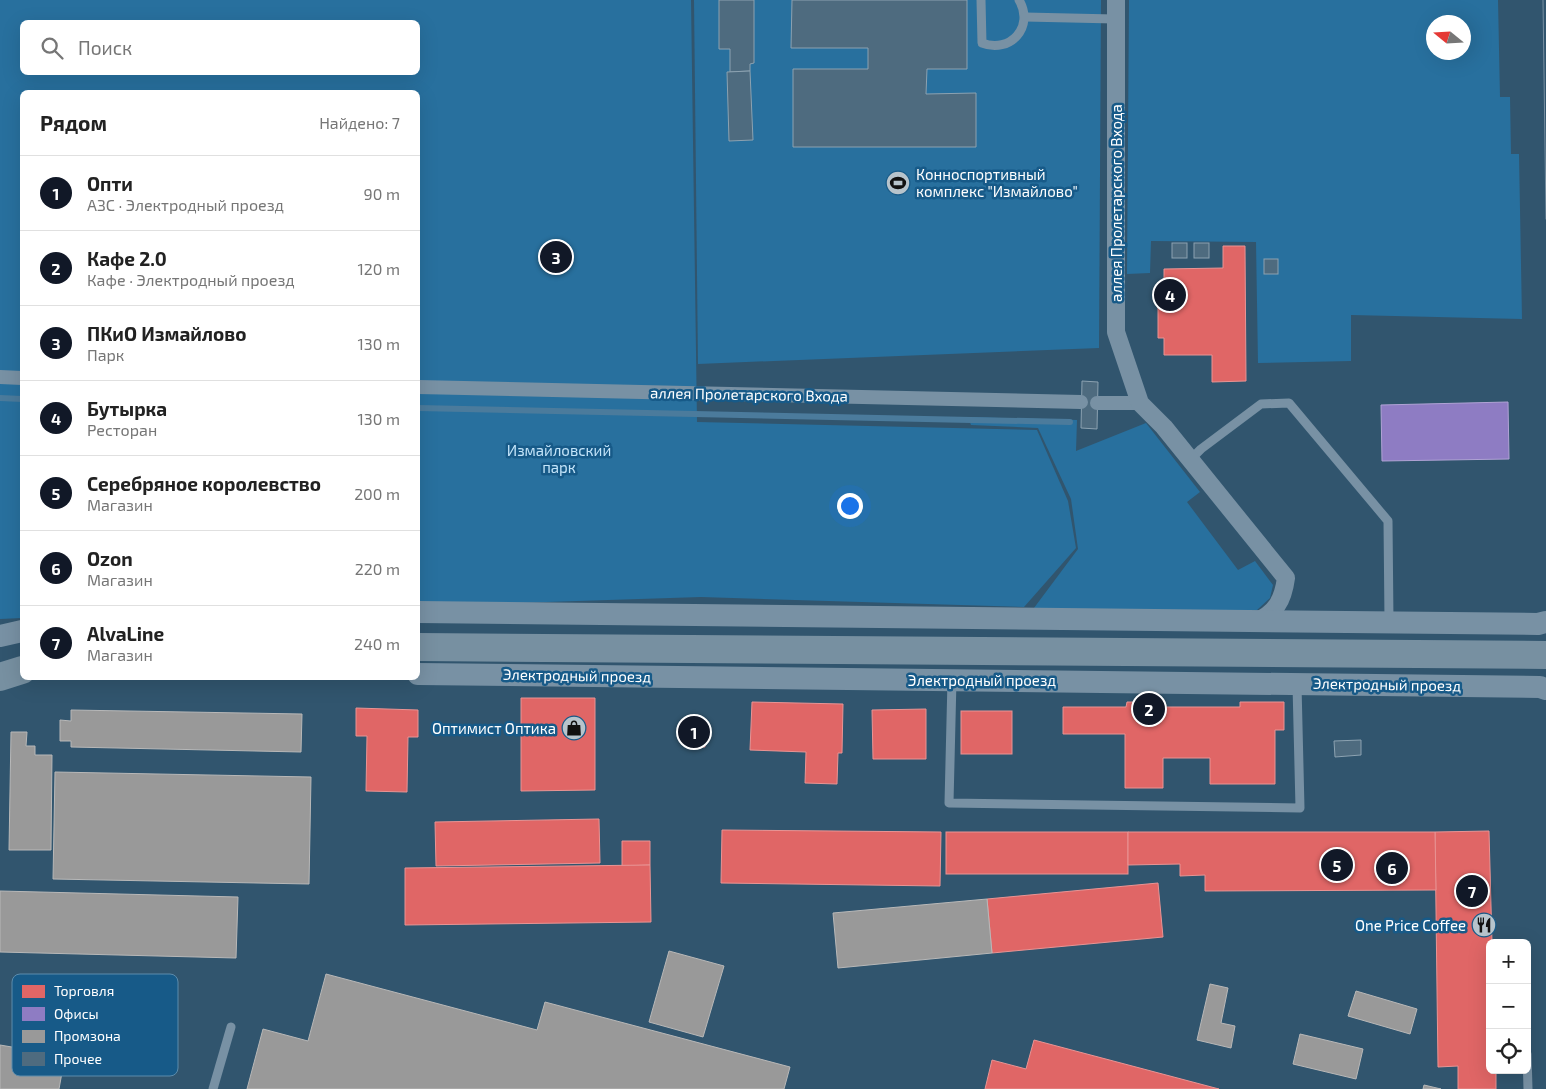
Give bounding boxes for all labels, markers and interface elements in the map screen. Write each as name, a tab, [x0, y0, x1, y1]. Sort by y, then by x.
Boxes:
north arrow	[1426, 15, 1471, 60]
search box	[20, 20, 420, 75]
icon: search	[38, 34, 66, 62]
text: Поиск	[78, 36, 132, 59]
street label: аллея Пролетарского Входа	[1107, 104, 1125, 302]
text: Рядом	[40, 110, 107, 135]
text: Найдено: 7	[319, 113, 400, 132]
place label: Конноспортивный комплекс "Измайлово"	[916, 165, 1078, 200]
sports icon: Конноспортивный комплекс "Измайлово"	[885, 170, 911, 196]
text: Опти	[87, 172, 133, 195]
text: 1	[53, 184, 59, 203]
text: 90 m	[364, 184, 400, 203]
text: АЗС · Электродный проезд	[87, 195, 284, 214]
pin: 3	[540, 238, 572, 276]
text: Кафе 2.0	[87, 247, 167, 270]
text: 2	[51, 259, 61, 278]
text: 120 m	[357, 259, 400, 278]
text: Кафе · Электродный проезд	[87, 270, 295, 289]
pin: 4	[1154, 276, 1186, 314]
text: ПКиО Измайлово	[87, 322, 246, 345]
text: 3	[51, 334, 61, 353]
text: 130 m	[358, 334, 400, 353]
text: Парк	[87, 345, 124, 364]
street label: аллея Пролетарского Входа	[650, 383, 848, 405]
text: Бутырка	[87, 397, 167, 420]
text: 4	[51, 409, 61, 428]
text: 130 m	[358, 409, 400, 428]
text: Ресторан	[87, 420, 157, 439]
park label: Измайловский парк	[507, 441, 611, 476]
text: Серебряное королевство	[87, 472, 321, 495]
text: 5	[52, 484, 60, 503]
text: 200 m	[354, 484, 400, 503]
your location	[837, 493, 863, 519]
text: Магазин	[87, 495, 153, 514]
text: Ozon	[87, 547, 133, 570]
text: 6	[51, 559, 61, 578]
text: 220 m	[355, 559, 400, 578]
text: Магазин	[87, 570, 153, 589]
text: AlvaLine	[87, 622, 164, 645]
text: 7	[52, 634, 60, 653]
text: 240 m	[354, 634, 400, 653]
text: Магазин	[87, 645, 153, 664]
street label: Электродный проезд	[503, 665, 651, 685]
street label: Электродный проезд	[908, 671, 1056, 689]
street label: Электродный проезд	[1313, 674, 1461, 694]
pin: 2	[1133, 690, 1165, 728]
pin: 1	[678, 713, 710, 751]
shop icon: Оптимист Оптика	[561, 715, 587, 741]
place label: Оптимист Оптика	[432, 719, 556, 737]
pin: 5	[1321, 846, 1353, 884]
pin: 6	[1376, 849, 1408, 887]
pin: 7	[1456, 872, 1488, 910]
restaurant icon: One Price Coffee	[1471, 912, 1497, 938]
place label: One Price Coffee	[1355, 916, 1466, 934]
map controls	[1486, 939, 1531, 1074]
button: +	[1486, 939, 1531, 984]
legend	[12, 974, 178, 1076]
text: Торговля	[54, 982, 114, 999]
button: −	[1486, 984, 1531, 1029]
text: Офисы	[54, 1005, 99, 1022]
text: Промзона	[54, 1027, 121, 1044]
button: locate	[1486, 1029, 1531, 1074]
text: Прочее	[54, 1050, 102, 1067]

